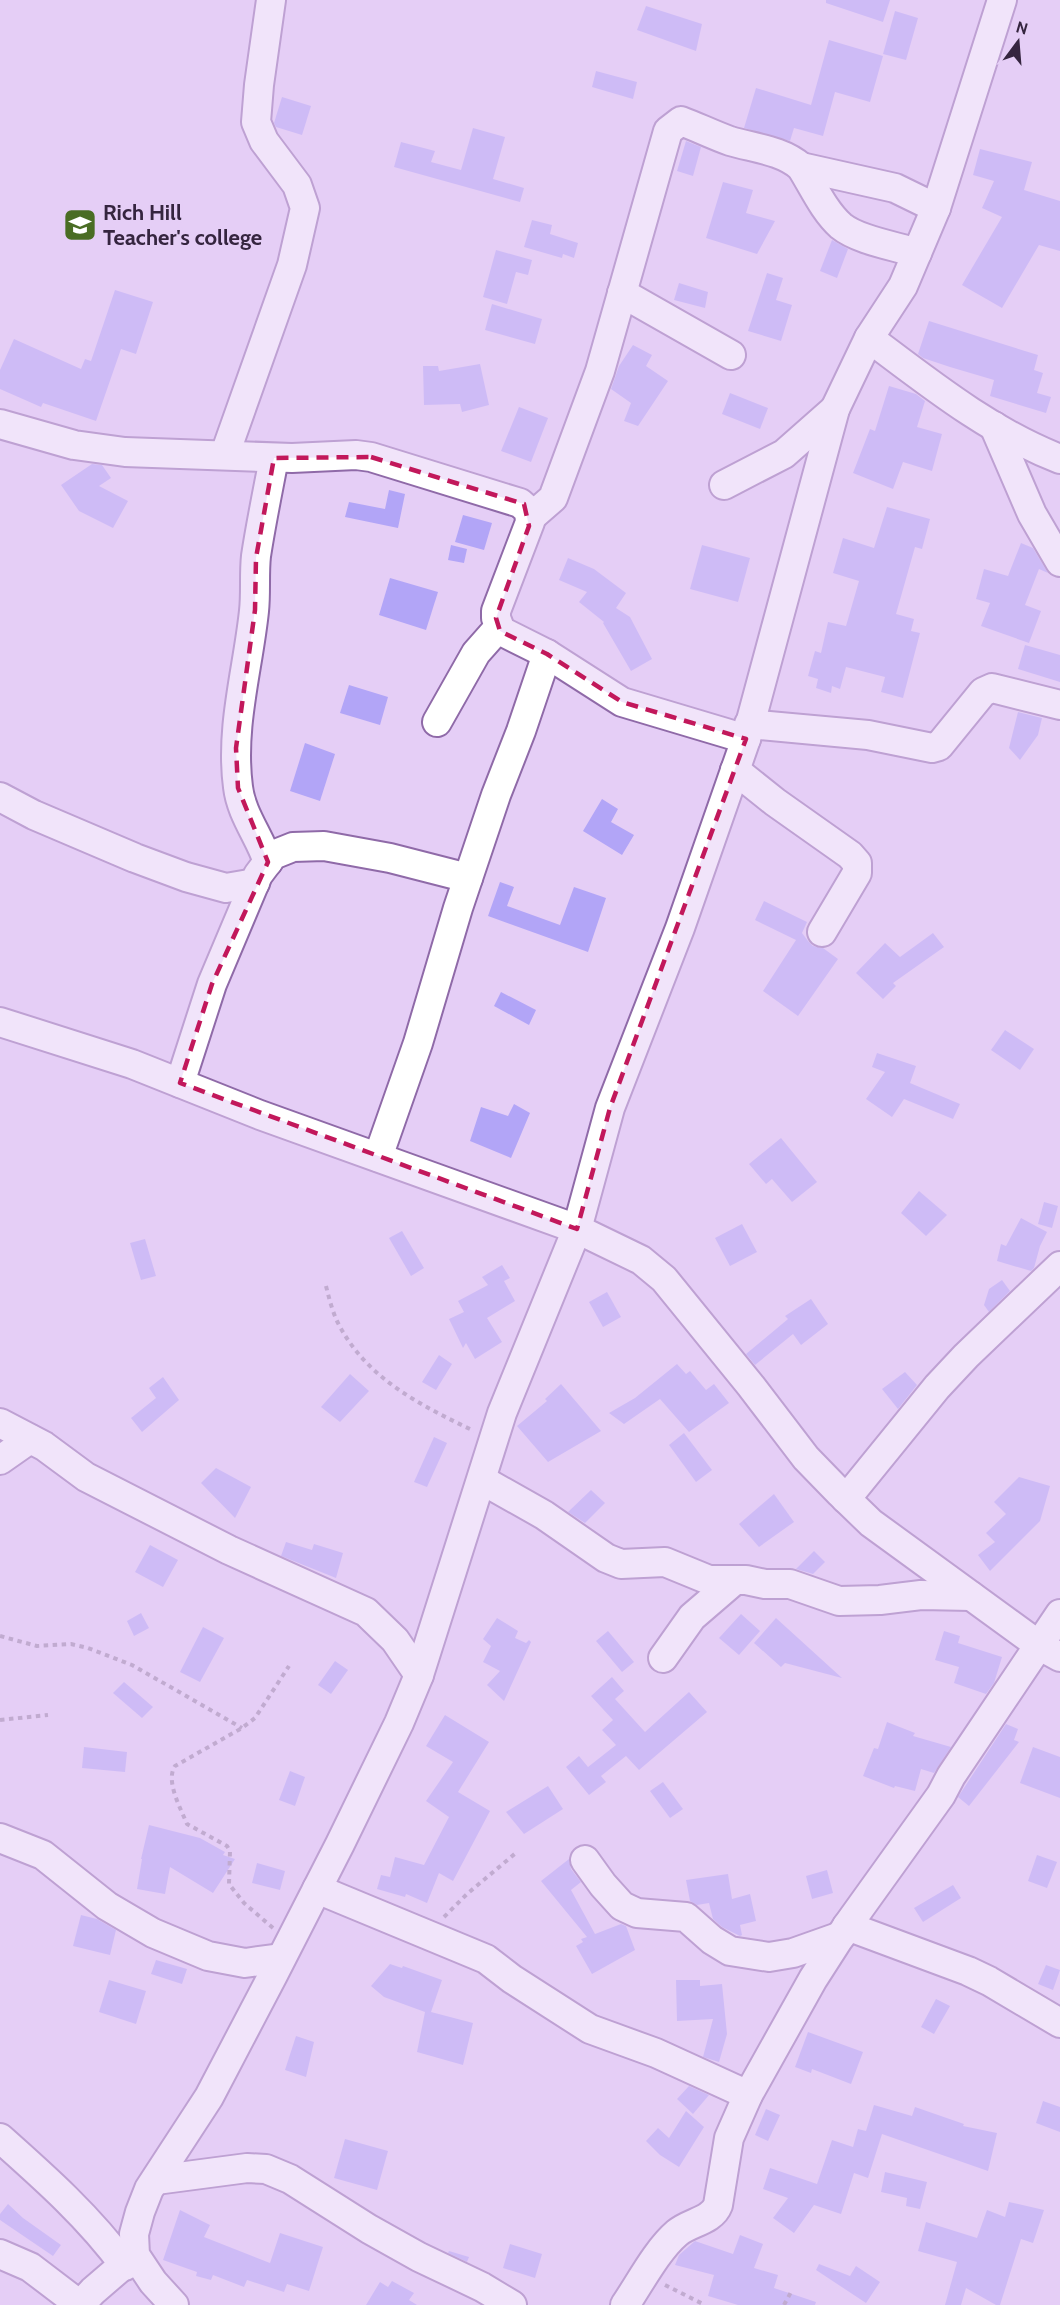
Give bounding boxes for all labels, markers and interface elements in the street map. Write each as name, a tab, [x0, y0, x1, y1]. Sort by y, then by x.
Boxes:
north arrow	[988, 12, 1048, 72]
text: N	[1014, 17, 1030, 39]
place label: Rich Hill Teacher's college	[103, 199, 262, 251]
school or university icon: Rich Hill Teacher's college	[62, 207, 98, 243]

